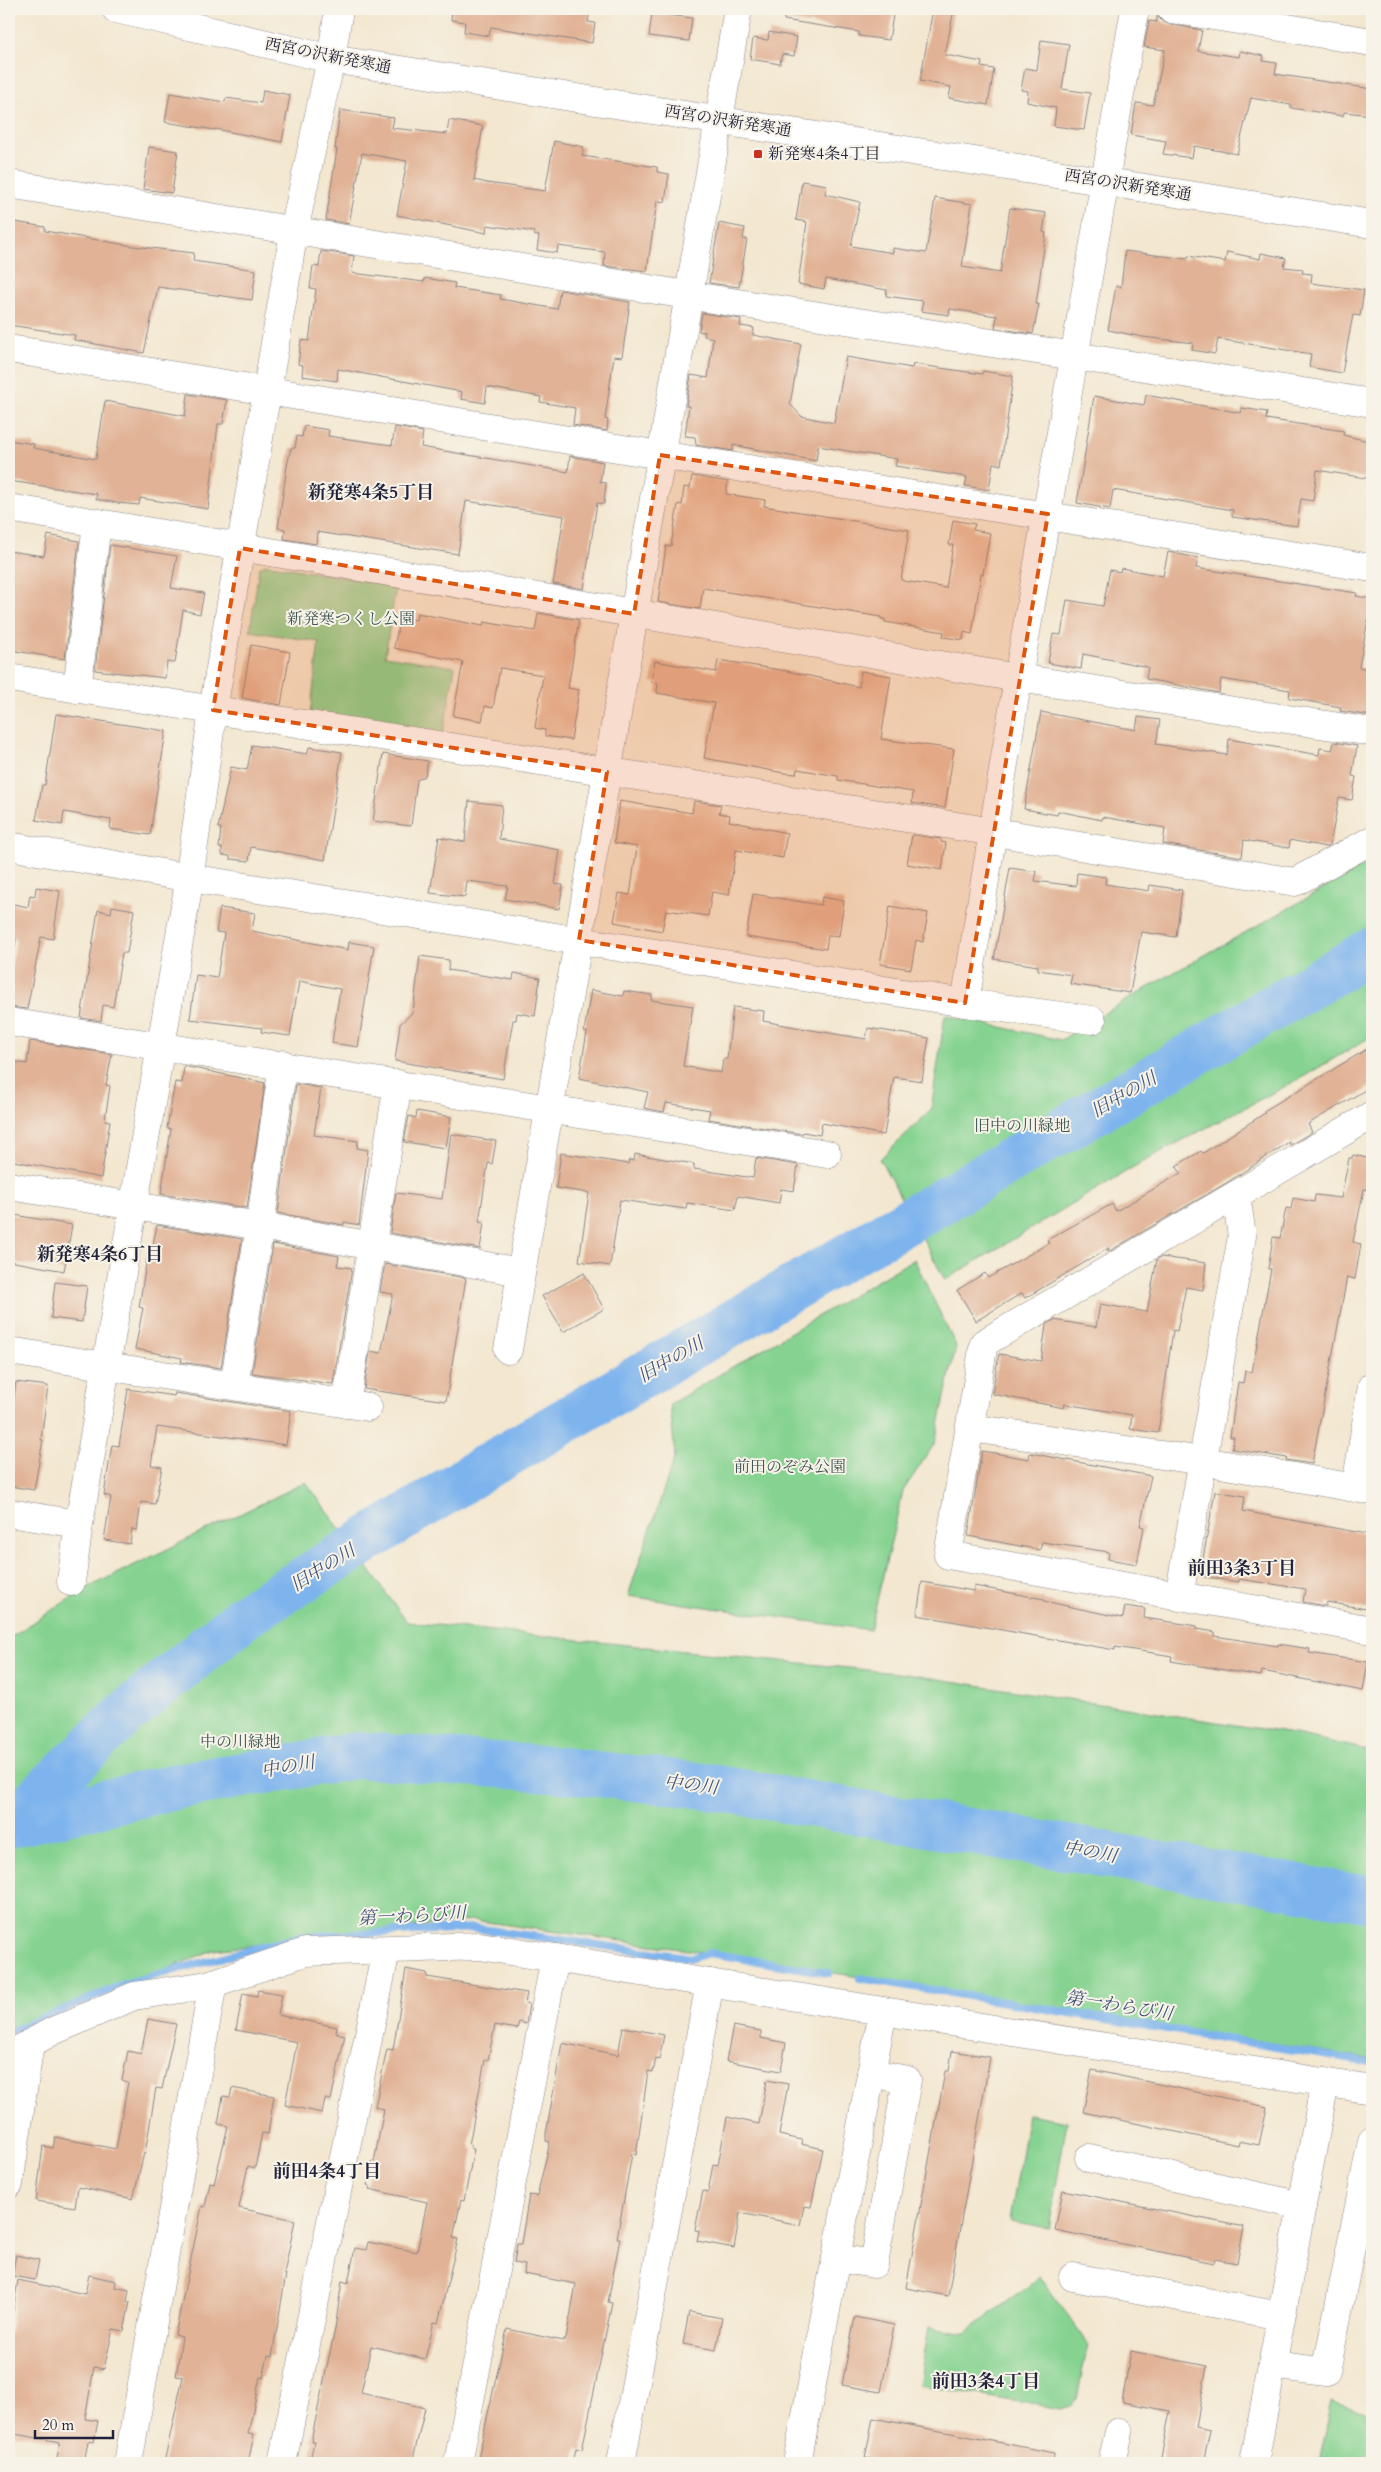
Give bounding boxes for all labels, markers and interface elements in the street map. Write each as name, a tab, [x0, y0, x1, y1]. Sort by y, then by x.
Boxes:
street label: 西宮の沢新発寒通	[263, 33, 393, 79]
street label: 西宮の沢新発寒通	[663, 100, 793, 142]
place label: 新発寒4条4丁目	[768, 143, 880, 165]
marker: 新発寒4条4丁目	[752, 148, 764, 160]
street label: 西宮の沢新発寒通	[1063, 164, 1193, 206]
district label: 新発寒4条5丁目	[308, 480, 434, 505]
park label: 新発寒つくし公園	[287, 608, 415, 630]
water label: 旧中の川	[1087, 1065, 1163, 1124]
park label: 旧中の川緑地	[974, 1115, 1070, 1137]
district label: 新発寒4条6丁目	[37, 1242, 163, 1267]
water label: 旧中の川	[634, 1330, 710, 1389]
park label: 前田のぞみ公園	[734, 1456, 846, 1478]
water label: 旧中の川	[286, 1537, 362, 1598]
district label: 前田3条3丁目	[1188, 1556, 1296, 1581]
park label: 中の川緑地	[200, 1731, 280, 1753]
water label: 中の川	[259, 1750, 319, 1784]
water label: 中の川	[663, 1769, 721, 1801]
water label: 中の川	[1061, 1835, 1121, 1869]
water label: 第一わらび川	[357, 1901, 469, 1931]
water label: 第一わらび川	[1064, 1985, 1176, 2027]
district label: 前田4条4丁目	[273, 2159, 381, 2184]
district label: 前田3条4丁目	[932, 2369, 1040, 2394]
scale bar	[35, 2407, 112, 2439]
text: 20 m	[42, 2415, 74, 2435]

